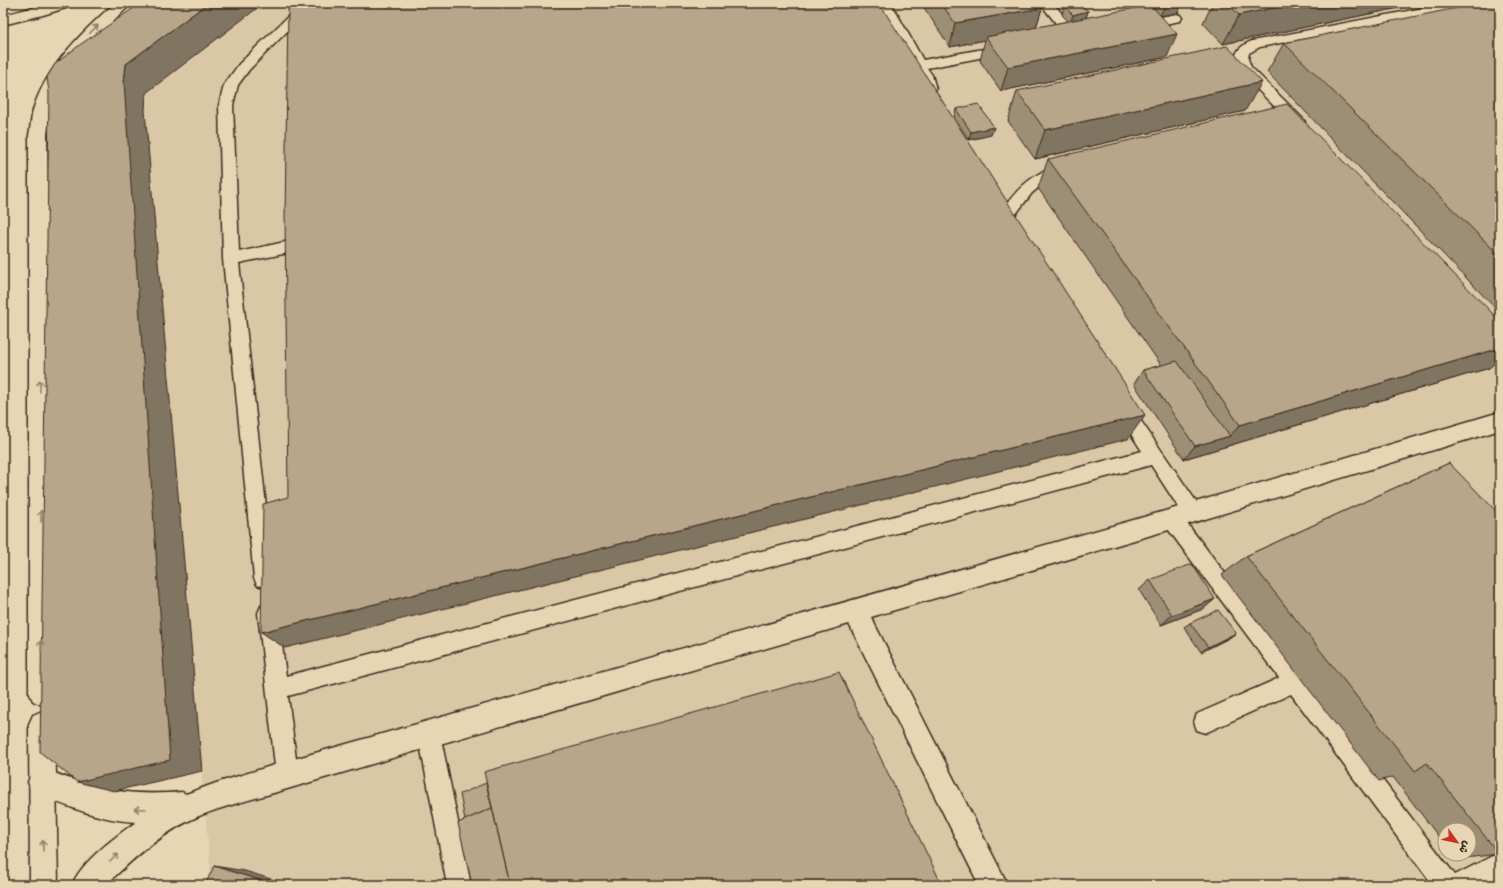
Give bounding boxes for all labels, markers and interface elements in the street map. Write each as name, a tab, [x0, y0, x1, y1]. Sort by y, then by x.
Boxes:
one-way arrow	[89, 24, 99, 34]
one-way arrow	[36, 380, 44, 393]
one-way arrow	[37, 510, 45, 523]
one-way arrow	[37, 640, 45, 653]
one-way arrow	[134, 805, 147, 813]
north arrow	[1437, 822, 1477, 862]
text: ش	[1455, 837, 1475, 856]
one-way arrow	[39, 840, 47, 853]
one-way arrow	[109, 853, 119, 862]

